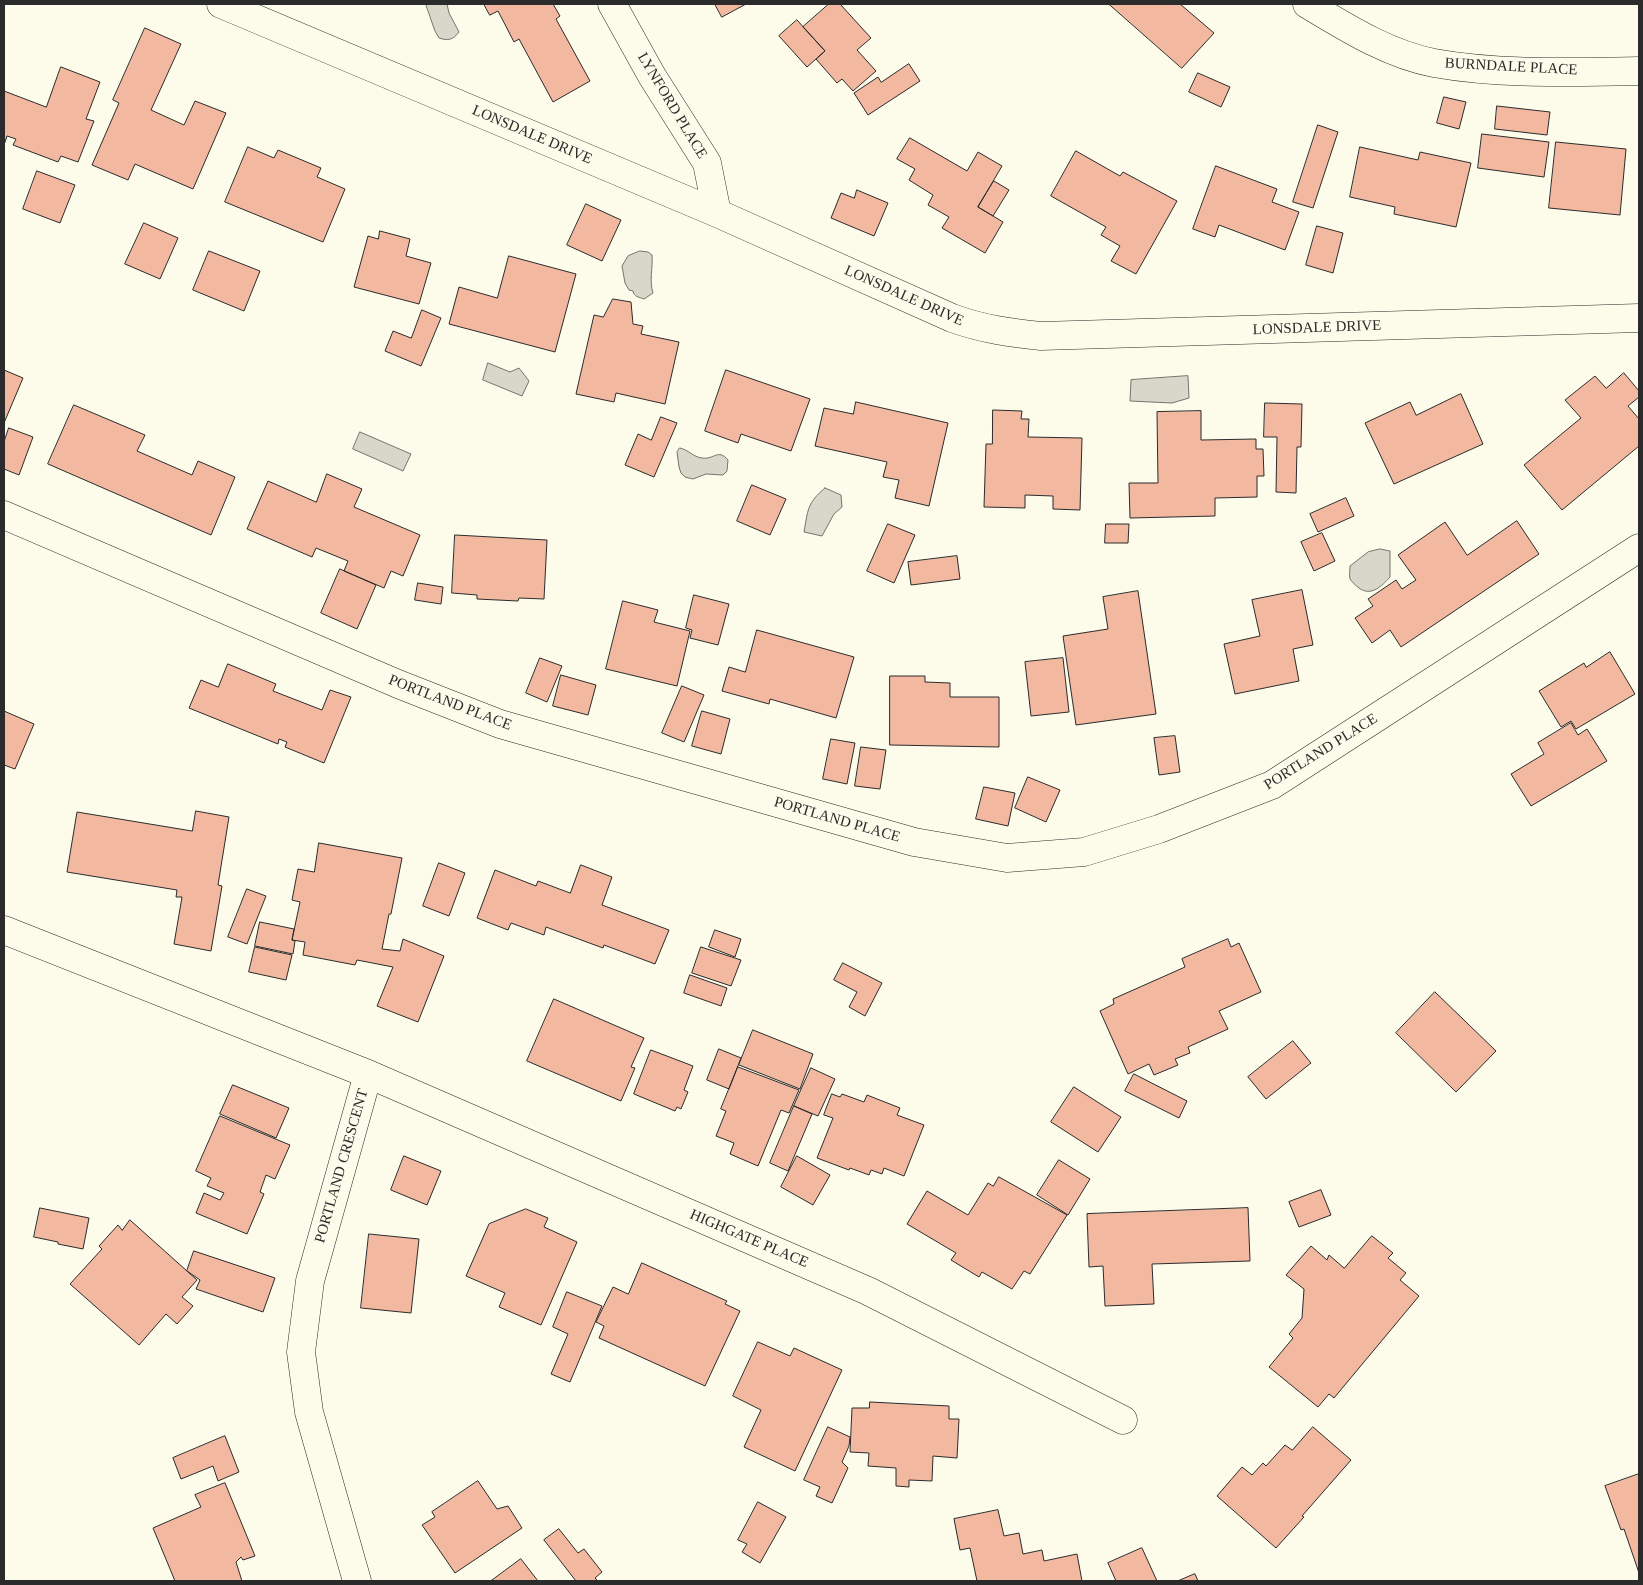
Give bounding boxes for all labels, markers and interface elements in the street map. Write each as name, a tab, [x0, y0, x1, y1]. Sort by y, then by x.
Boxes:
street label: LYNFORD PLACE	[633, 50, 711, 162]
street label: BURNDALE PLACE	[1444, 55, 1578, 79]
street label: LONSDALE DRIVE	[469, 102, 595, 168]
street label: LONSDALE DRIVE	[842, 262, 966, 330]
street label: LONSDALE DRIVE	[1252, 317, 1382, 339]
street label: PORTLAND PLACE	[386, 671, 514, 735]
street label: PORTLAND PLACE	[1261, 710, 1381, 794]
street label: PORTLAND PLACE	[772, 793, 902, 847]
street label: PORTLAND CRESCENT	[311, 1087, 373, 1245]
street label: HIGHGATE PLACE	[687, 1206, 811, 1272]

